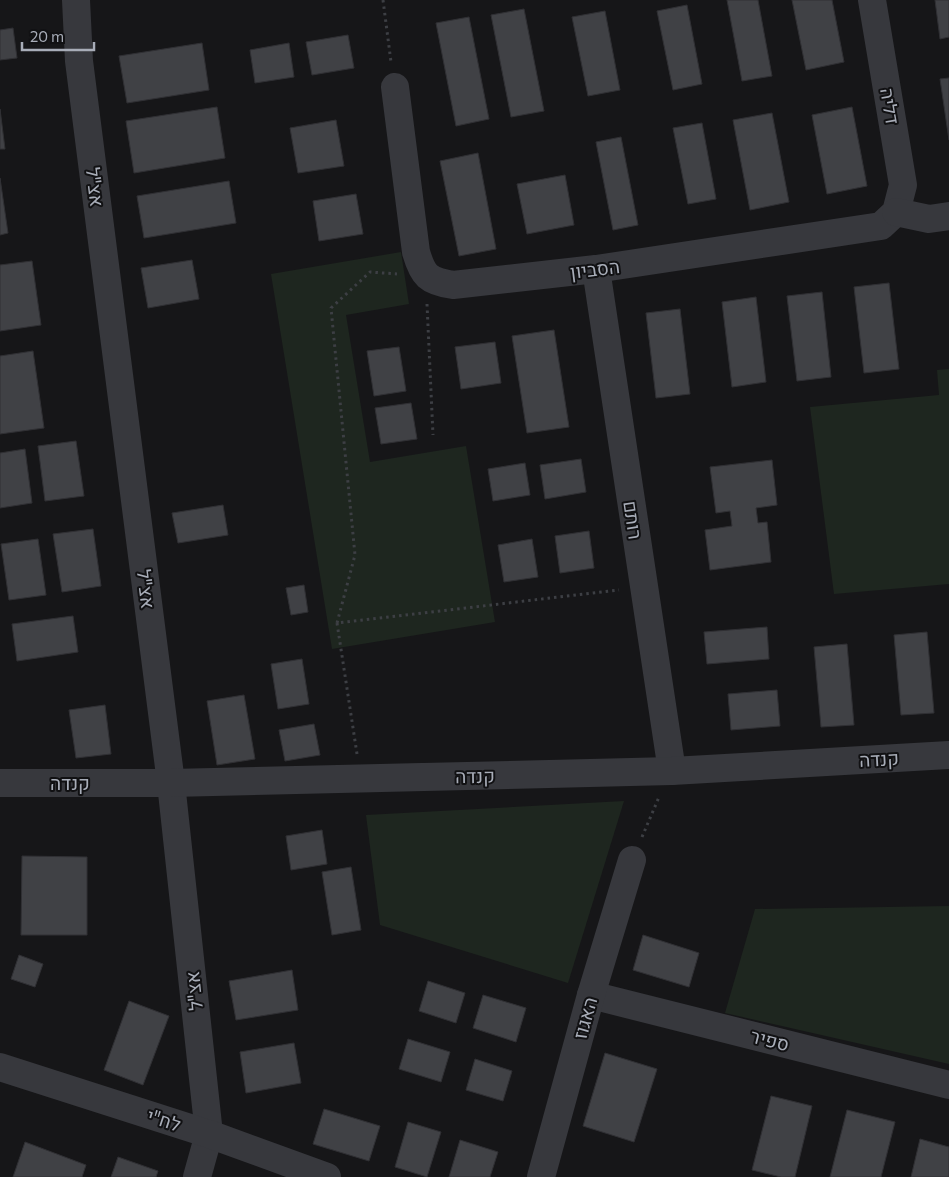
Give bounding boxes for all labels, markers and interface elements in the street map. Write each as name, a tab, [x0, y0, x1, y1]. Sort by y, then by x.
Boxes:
scale bar	[22, 20, 95, 52]
text: 20 m	[30, 27, 64, 45]
street label: דליה	[876, 86, 905, 126]
street label: אצ"ל	[82, 166, 109, 208]
street label: הסביון	[569, 254, 621, 283]
street label: רותם	[619, 499, 648, 541]
street label: אצ"ל	[133, 568, 160, 610]
street label: קנדה	[859, 746, 899, 771]
street label: קנדה	[455, 764, 495, 787]
street label: קנדה	[50, 771, 90, 794]
street label: אצ"ל	[180, 970, 207, 1012]
street label: האגוז	[568, 994, 602, 1042]
street label: ספיר	[748, 1024, 792, 1055]
street label: לח"י	[144, 1103, 184, 1136]

